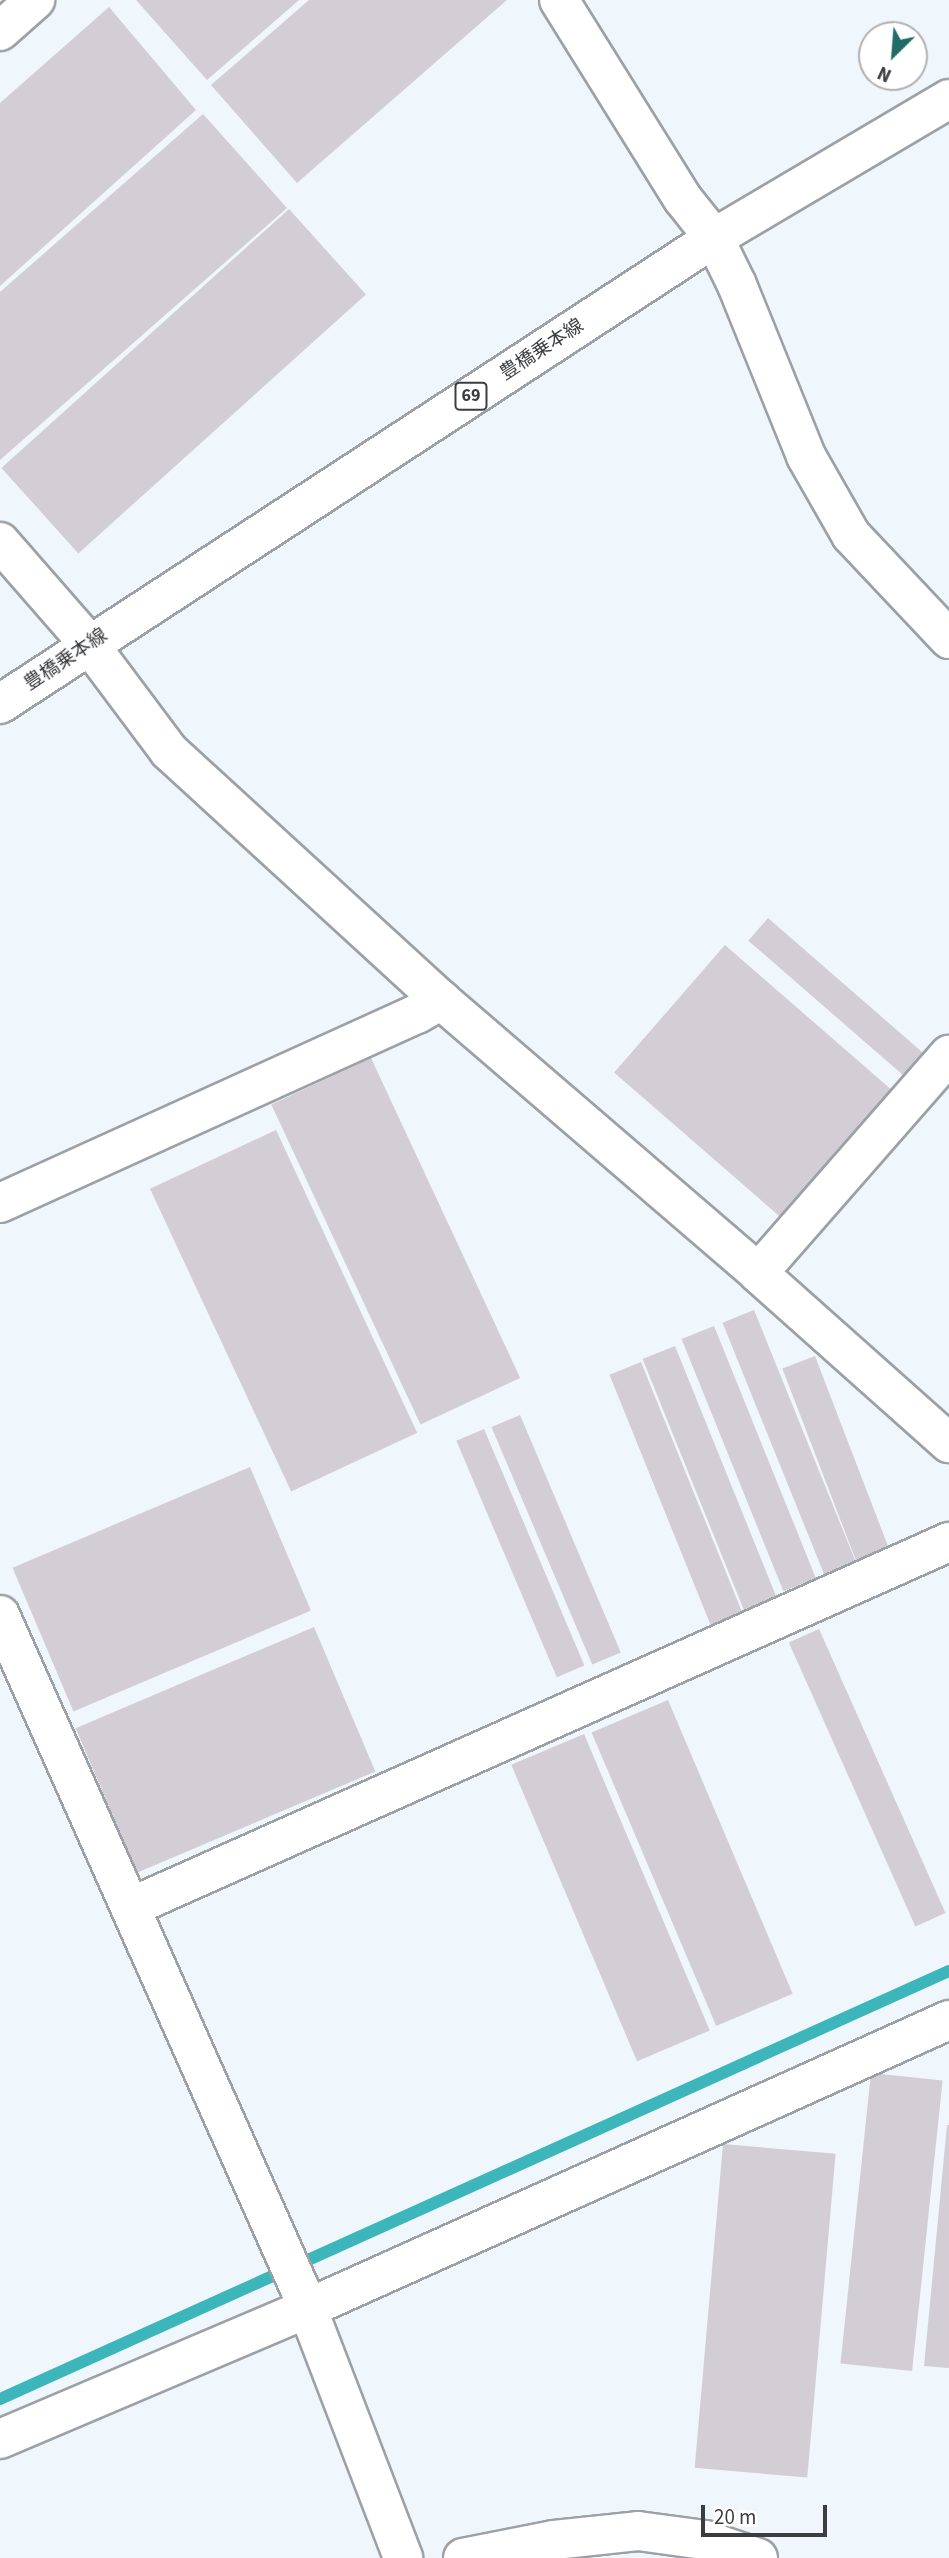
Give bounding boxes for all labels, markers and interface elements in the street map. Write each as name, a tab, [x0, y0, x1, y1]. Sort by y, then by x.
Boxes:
north arrow	[858, 21, 928, 91]
text: N	[873, 59, 896, 89]
street label: 豊橋乗本線	[496, 315, 588, 385]
road number: 69	[454, 382, 489, 410]
street label: 豊橋乗本線	[20, 624, 112, 696]
scale bar	[704, 2492, 830, 2536]
text: 20 m	[714, 2502, 756, 2532]

